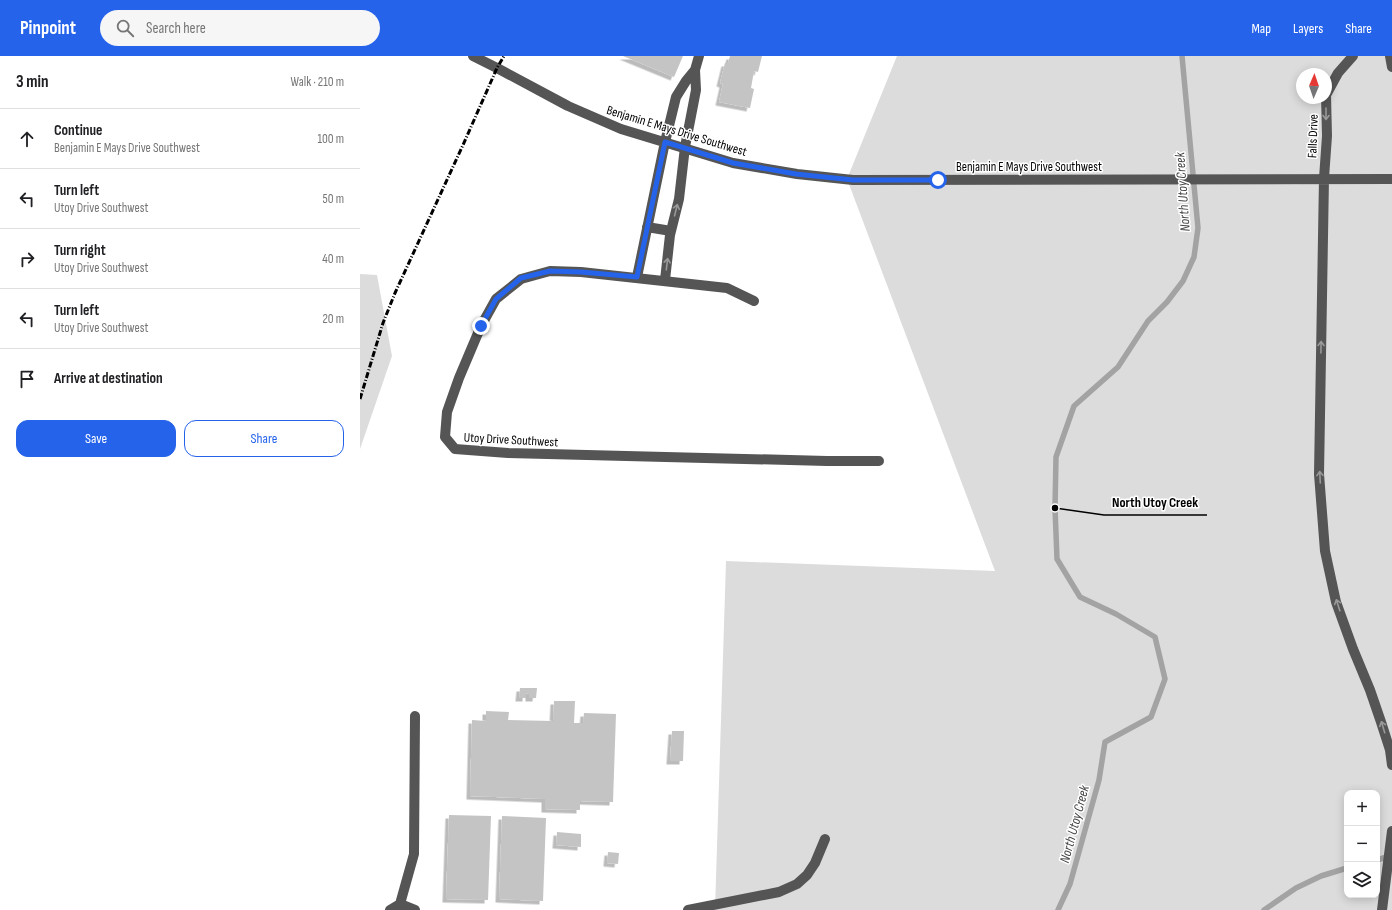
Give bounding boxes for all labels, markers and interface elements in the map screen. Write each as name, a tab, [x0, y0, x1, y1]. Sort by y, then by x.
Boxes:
search box	[100, 10, 380, 46]
text: Pinpoint	[20, 17, 76, 40]
icon: search	[114, 17, 136, 39]
text: Search here	[146, 19, 206, 38]
text: Map	[1251, 20, 1271, 37]
text: Layers	[1293, 20, 1323, 37]
text: Share	[1345, 20, 1372, 37]
north arrow	[1296, 68, 1332, 104]
text: 3 min	[16, 72, 49, 92]
text: Walk · 210 m	[291, 74, 344, 90]
street label: Benjamin E Mays Drive Southwest	[605, 102, 749, 160]
one-way arrow	[1322, 107, 1330, 120]
street label: Falls Drive	[1304, 114, 1322, 158]
text: Continue	[54, 121, 103, 140]
icon: ahead	[16, 128, 38, 150]
text: 100 m	[317, 131, 344, 147]
text: Benjamin E Mays Drive Southwest	[54, 140, 200, 156]
water label: North Utoy Creek	[1171, 151, 1194, 232]
street label: Benjamin E Mays Drive Southwest	[956, 159, 1102, 175]
route start	[929, 171, 947, 189]
text: Turn left	[54, 181, 99, 200]
icon: left	[16, 188, 38, 210]
text: 50 m	[323, 191, 344, 207]
text: Utoy Drive Southwest	[54, 200, 148, 216]
one-way arrow	[673, 204, 681, 217]
text: Turn right	[54, 241, 106, 260]
icon: right	[16, 248, 38, 270]
text: 40 m	[322, 251, 344, 267]
one-way arrow	[663, 258, 671, 271]
text: Utoy Drive Southwest	[54, 260, 148, 276]
text: Turn left	[54, 301, 99, 320]
icon: left	[16, 308, 38, 330]
text: 20 m	[322, 311, 344, 327]
route end	[472, 317, 490, 335]
text: Utoy Drive Southwest	[54, 320, 148, 336]
one-way arrow	[1317, 341, 1325, 354]
icon: arrive	[16, 368, 38, 390]
text: Arrive at destination	[54, 369, 163, 388]
button: Save	[16, 420, 176, 457]
button: Share	[184, 420, 344, 457]
street label: Utoy Drive Southwest	[463, 430, 559, 450]
one-way arrow	[1316, 471, 1323, 484]
callout: North Utoy Creek	[1104, 489, 1207, 515]
text: North Utoy Creek	[1112, 494, 1198, 511]
one-way arrow	[1334, 599, 1341, 612]
one-way arrow	[1379, 721, 1386, 734]
water label: North Utoy Creek	[1056, 783, 1093, 865]
map controls	[1344, 790, 1380, 898]
button: +	[1344, 790, 1380, 826]
button: −	[1344, 826, 1380, 862]
button: layers	[1344, 862, 1380, 898]

